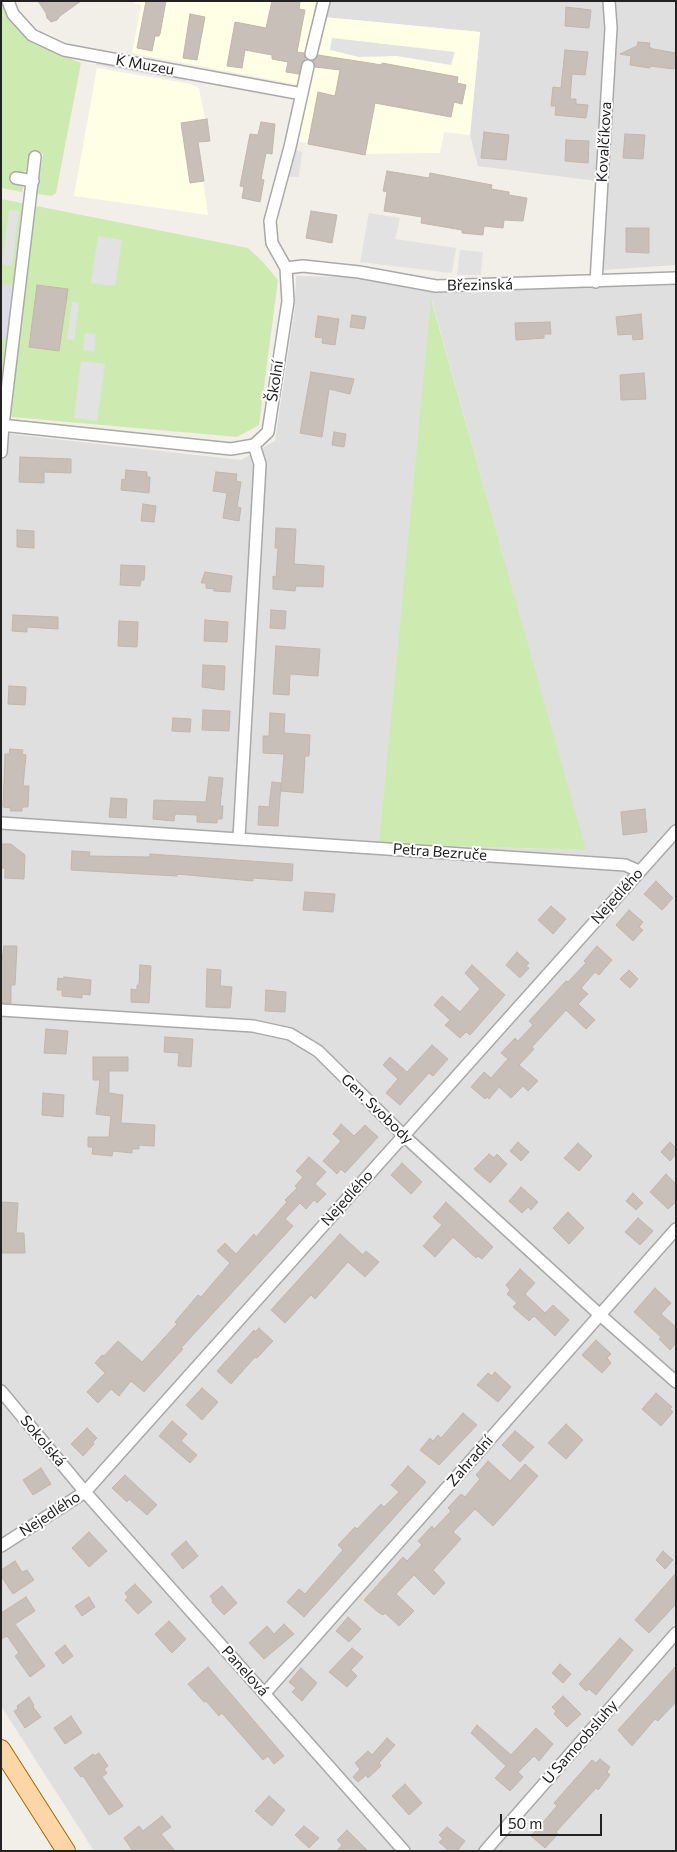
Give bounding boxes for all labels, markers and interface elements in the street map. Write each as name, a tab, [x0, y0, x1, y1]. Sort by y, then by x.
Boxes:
street label: K Muzeu	[114, 51, 176, 79]
street label: Kovalčíkova	[593, 101, 615, 183]
street label: Březinská	[447, 275, 513, 295]
street label: Školní	[263, 359, 287, 403]
street label: Petra Bezruče	[392, 840, 488, 864]
street label: Nejedlého	[587, 864, 647, 928]
street label: Gen. Svobody	[337, 1070, 417, 1148]
street label: Nejedlého	[317, 1166, 377, 1230]
street label: Sokolská	[16, 1412, 70, 1470]
street label: Zahradní	[443, 1432, 497, 1490]
street label: Nejedlého	[16, 1488, 84, 1540]
street label: Panelová	[218, 1642, 272, 1700]
street label: U Samoobsluhy	[539, 1696, 621, 1788]
scale bar	[502, 1804, 604, 1836]
text: 50 m	[508, 1814, 542, 1832]

